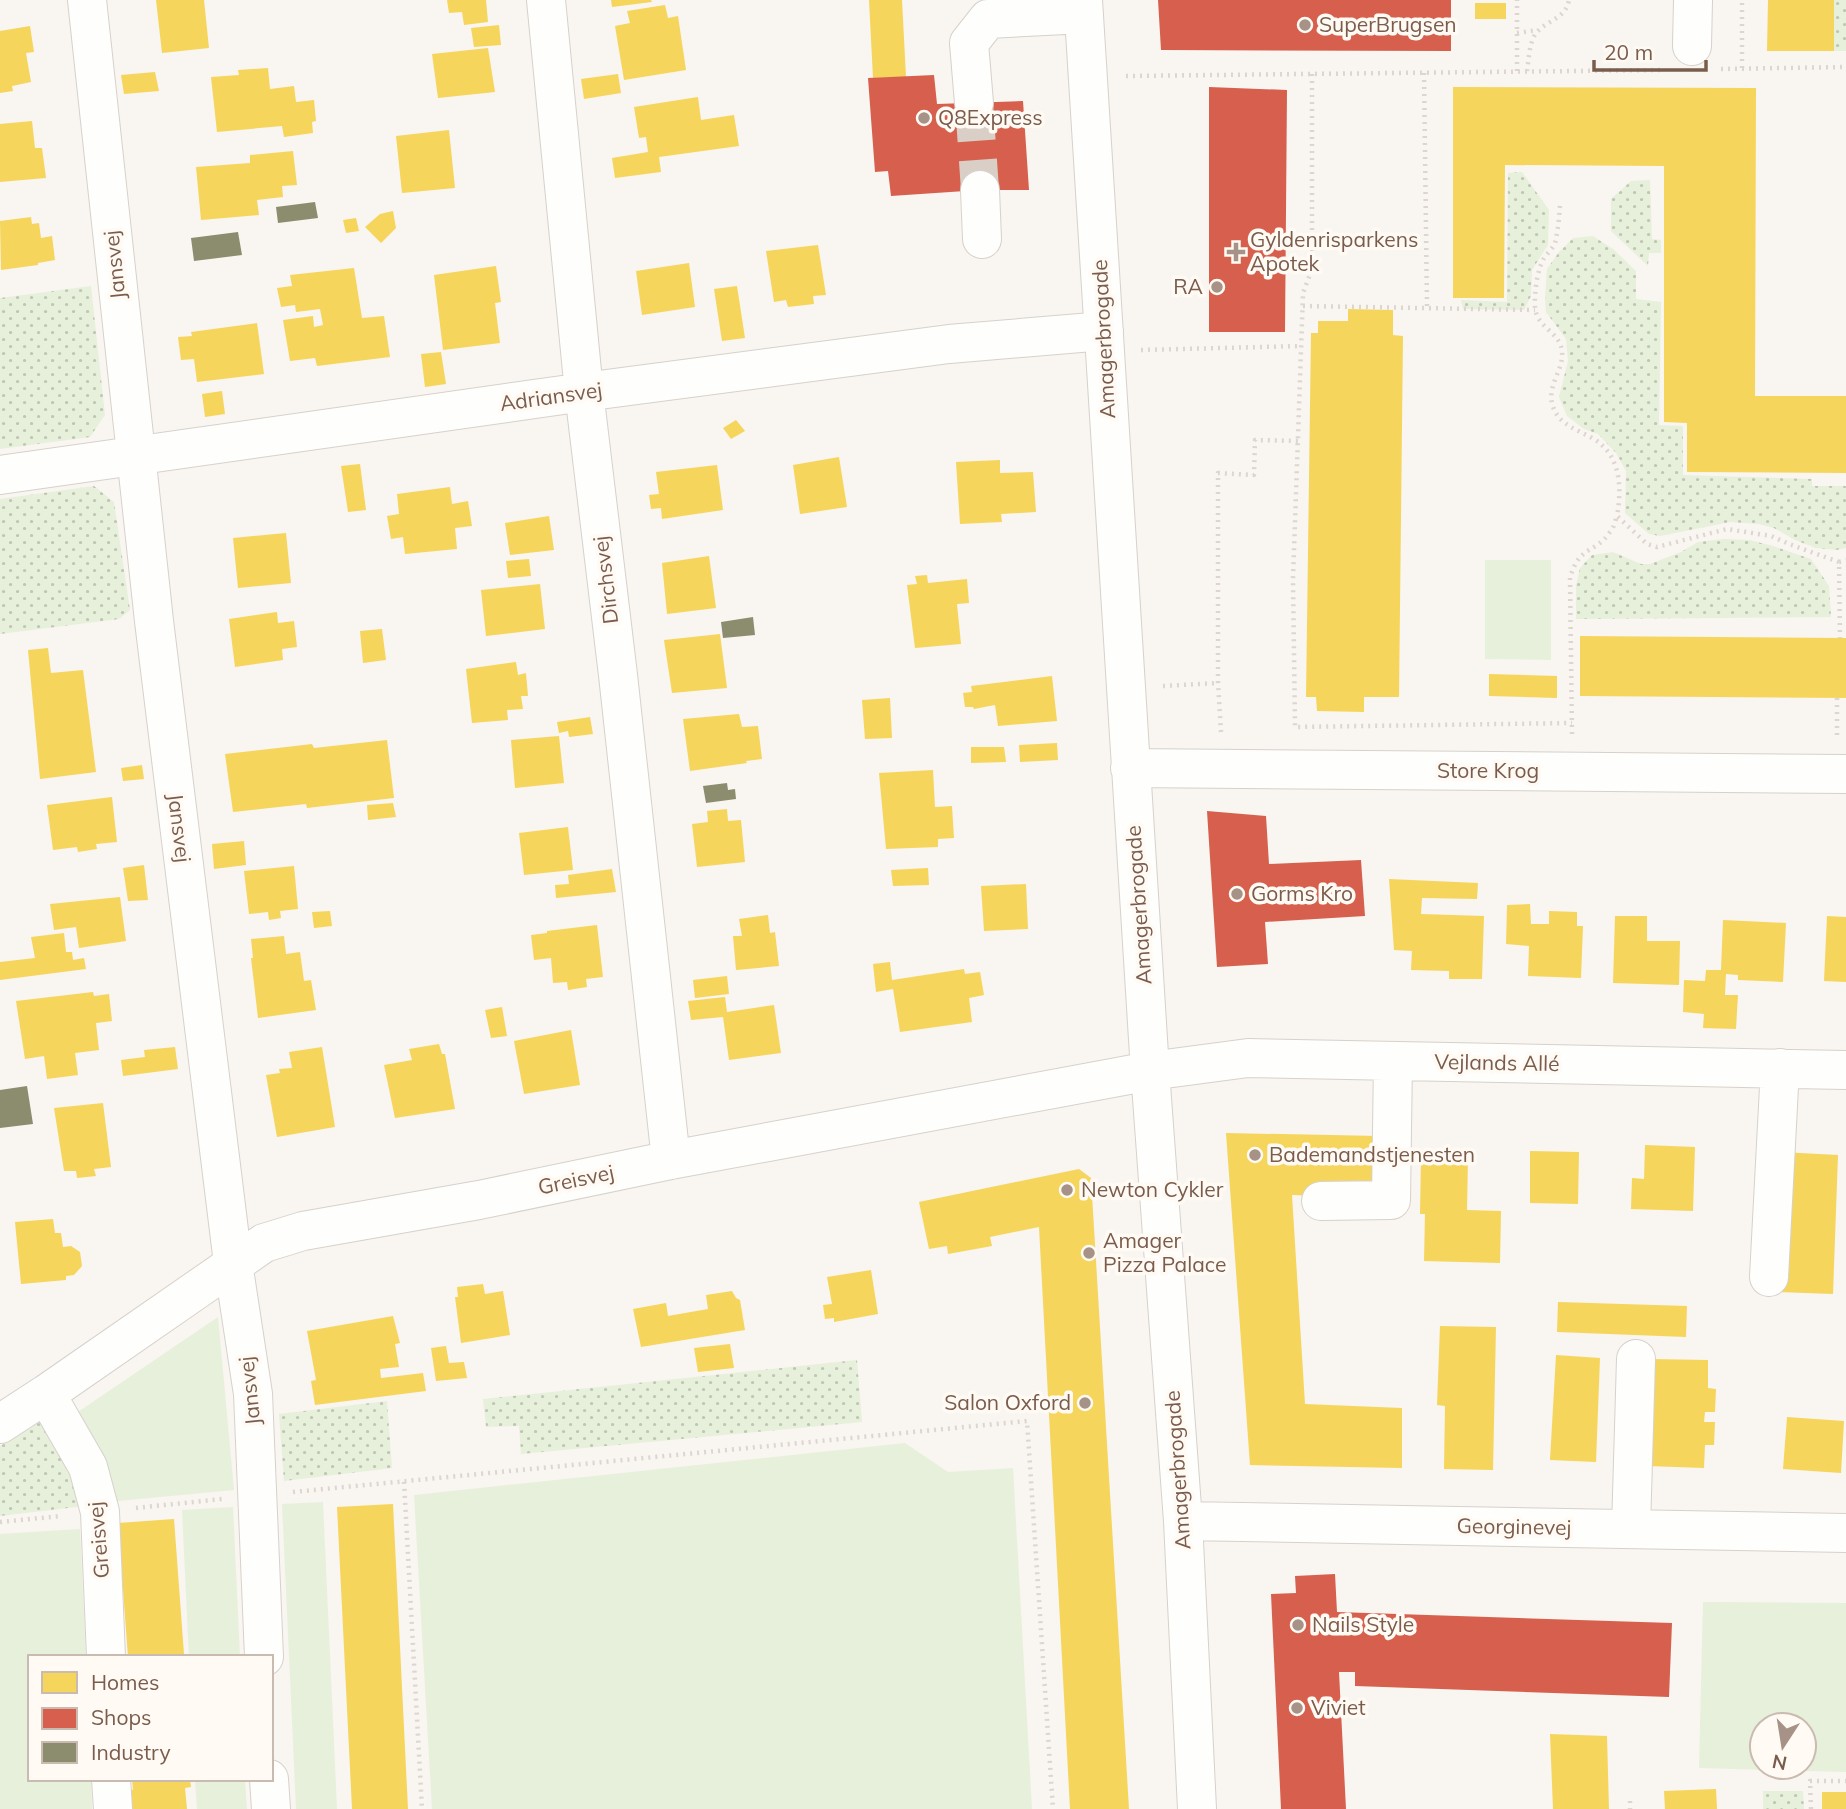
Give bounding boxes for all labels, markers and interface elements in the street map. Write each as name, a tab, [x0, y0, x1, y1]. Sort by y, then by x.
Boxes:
place label: SuperBrugsen	[1319, 11, 1457, 37]
marker: SuperBrugsen	[1297, 17, 1313, 33]
scale bar	[1594, 28, 1706, 72]
text: 20 m	[1604, 39, 1653, 65]
place label: Q8Express	[938, 104, 1043, 130]
marker: Q8Express	[916, 110, 932, 126]
place label: Gyldenrisparkens Apotek	[1250, 226, 1418, 276]
street label: Jansvej	[97, 229, 131, 301]
marker: Gyldenrisparkens Apotek	[1228, 244, 1244, 260]
street label: Amagerbrogade	[1086, 259, 1120, 419]
place label: RA	[1173, 273, 1204, 299]
marker: RA	[1209, 279, 1225, 295]
street label: Adriansvej	[498, 376, 604, 416]
street label: Dirchsvej	[587, 535, 623, 626]
street label: Store Krog	[1437, 757, 1539, 783]
street label: Jansvej	[163, 792, 197, 864]
street label: Amagerbrogade	[1119, 825, 1157, 986]
place label: Gorms Kro	[1251, 880, 1353, 906]
marker: Gorms Kro	[1229, 886, 1245, 902]
street label: Vejlands Allé	[1434, 1048, 1560, 1076]
place label: Bademandstjenesten	[1269, 1141, 1475, 1167]
marker: Bademandstjenesten	[1247, 1147, 1263, 1163]
street label: Greisvej	[535, 1158, 616, 1200]
place label: Newton Cykler	[1081, 1176, 1224, 1202]
marker: Newton Cykler	[1059, 1182, 1075, 1198]
place label: Amager Pizza Palace	[1103, 1227, 1226, 1277]
marker: Amager Pizza Palace	[1081, 1245, 1097, 1261]
street label: Jansvej	[232, 1355, 266, 1427]
place label: Salon Oxford	[944, 1389, 1071, 1415]
street label: Amagerbrogade	[1158, 1390, 1196, 1551]
marker: Salon Oxford	[1077, 1395, 1093, 1411]
street label: Greisvej	[82, 1501, 114, 1580]
street label: Georginevej	[1456, 1512, 1572, 1540]
place label: Nails Style	[1312, 1611, 1414, 1637]
marker: Nails Style	[1290, 1617, 1306, 1633]
legend	[28, 1655, 273, 1781]
text: Homes	[91, 1669, 159, 1695]
place label: Viviet	[1311, 1694, 1366, 1720]
marker: Viviet	[1289, 1700, 1305, 1716]
text: Shops	[91, 1704, 151, 1730]
north arrow	[1748, 1711, 1818, 1781]
text: Industry	[91, 1739, 171, 1765]
text: N	[1770, 1749, 1789, 1776]

